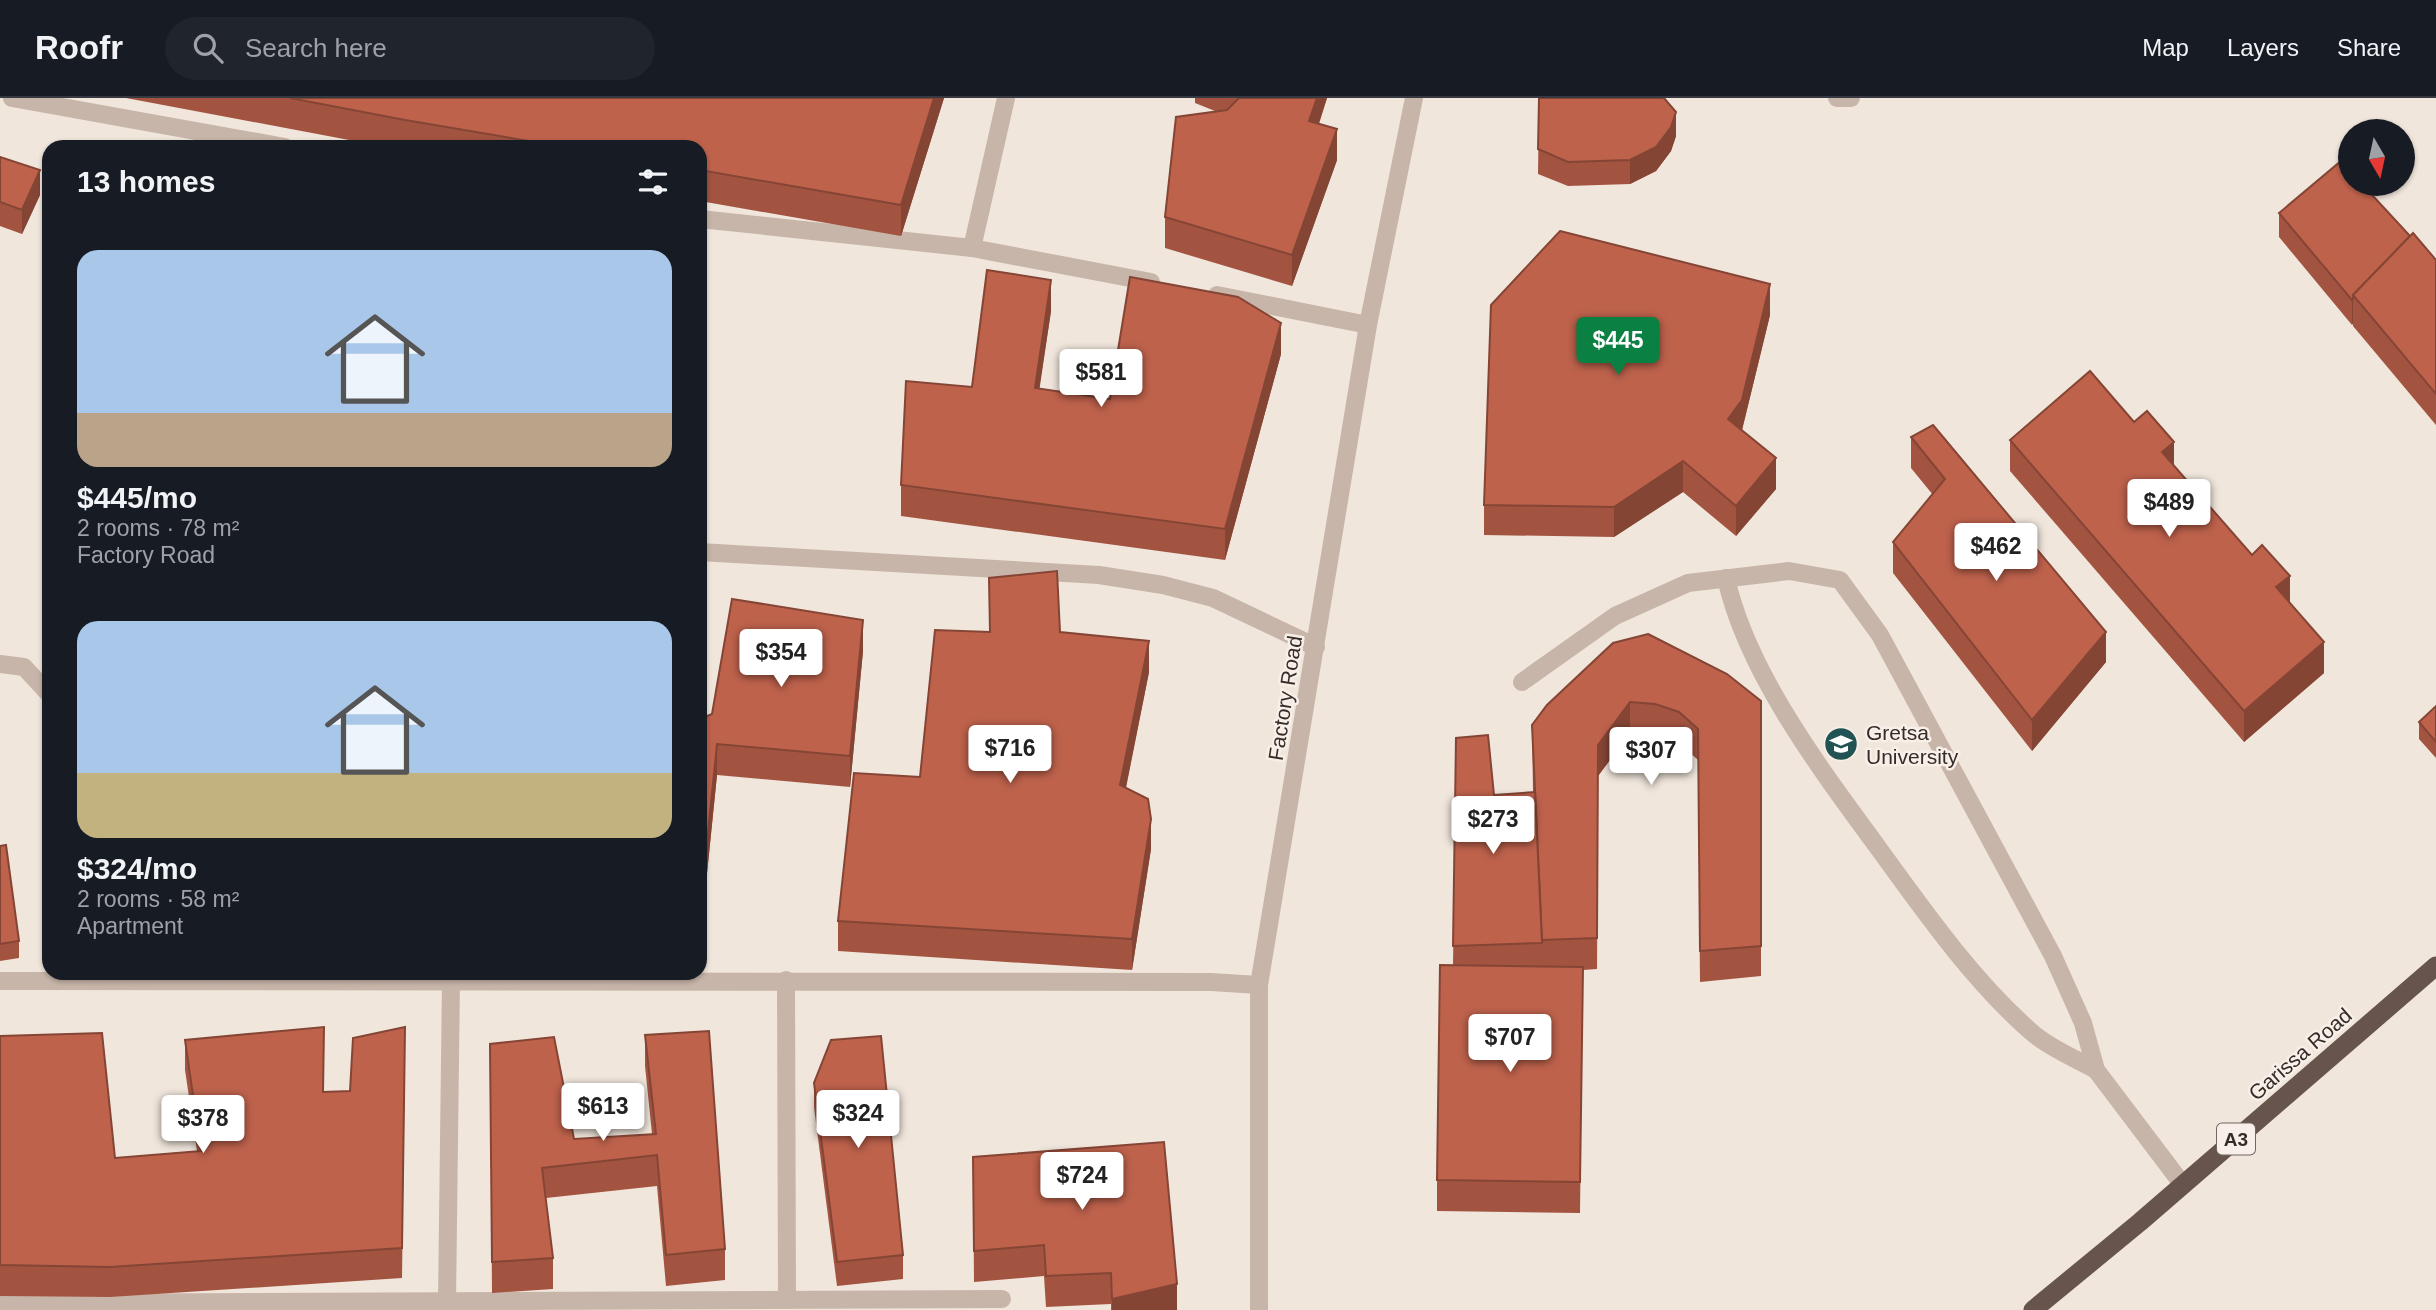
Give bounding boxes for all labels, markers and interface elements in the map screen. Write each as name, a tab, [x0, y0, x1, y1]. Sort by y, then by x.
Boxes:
search box	[165, 17, 655, 80]
text: Roofr	[35, 29, 123, 66]
icon: search	[189, 29, 227, 67]
text: Search here	[245, 33, 387, 63]
text: Map	[2142, 34, 2189, 61]
text: Layers	[2227, 34, 2299, 61]
text: Share	[2337, 34, 2401, 61]
north arrow	[2338, 119, 2415, 196]
map controls	[2338, 119, 2415, 196]
icon: filters	[634, 163, 672, 201]
text: 13 homes	[77, 165, 215, 198]
icon: home	[312, 296, 438, 422]
pin: $445	[1577, 317, 1659, 377]
text: $445	[1592, 327, 1644, 353]
pin: $581	[1060, 350, 1142, 409]
text: $581	[1075, 359, 1127, 385]
pin: $489	[2128, 480, 2210, 539]
text: $445/mo	[77, 481, 197, 514]
text: $489	[2143, 489, 2195, 515]
text: 2 rooms · 78 m²	[77, 515, 239, 541]
pin: $462	[1955, 524, 2037, 583]
text: $462	[1970, 533, 2022, 559]
text: Factory Road	[77, 542, 215, 568]
pin: $354	[740, 630, 822, 689]
street label: Factory Road	[1264, 634, 1306, 762]
text: $354	[755, 639, 807, 665]
icon: home	[312, 667, 438, 793]
place label: Gretsa University	[1866, 721, 1959, 768]
school or university icon: Gretsa University	[1822, 725, 1860, 763]
pin: $716	[969, 726, 1051, 785]
pin: $307	[1610, 728, 1692, 787]
text: $716	[984, 735, 1036, 761]
text: $307	[1625, 737, 1677, 763]
pin: $273	[1452, 796, 1534, 856]
text: $273	[1467, 806, 1519, 832]
text: $324/mo	[77, 852, 197, 885]
text: 2 rooms · 58 m²	[77, 886, 239, 912]
text: Apartment	[77, 913, 183, 939]
street label: Garissa Road	[2244, 1003, 2356, 1105]
pin: $707	[1469, 1014, 1551, 1074]
text: $707	[1484, 1024, 1536, 1050]
pin: $613	[562, 1084, 644, 1143]
pin: $324	[817, 1090, 899, 1150]
text: $613	[577, 1093, 629, 1119]
pin: $378	[162, 1096, 244, 1155]
text: $324	[832, 1100, 884, 1126]
text: $378	[177, 1105, 229, 1131]
road number: A3	[2217, 1124, 2255, 1154]
pin: $724	[1041, 1152, 1123, 1212]
text: $724	[1056, 1162, 1108, 1188]

